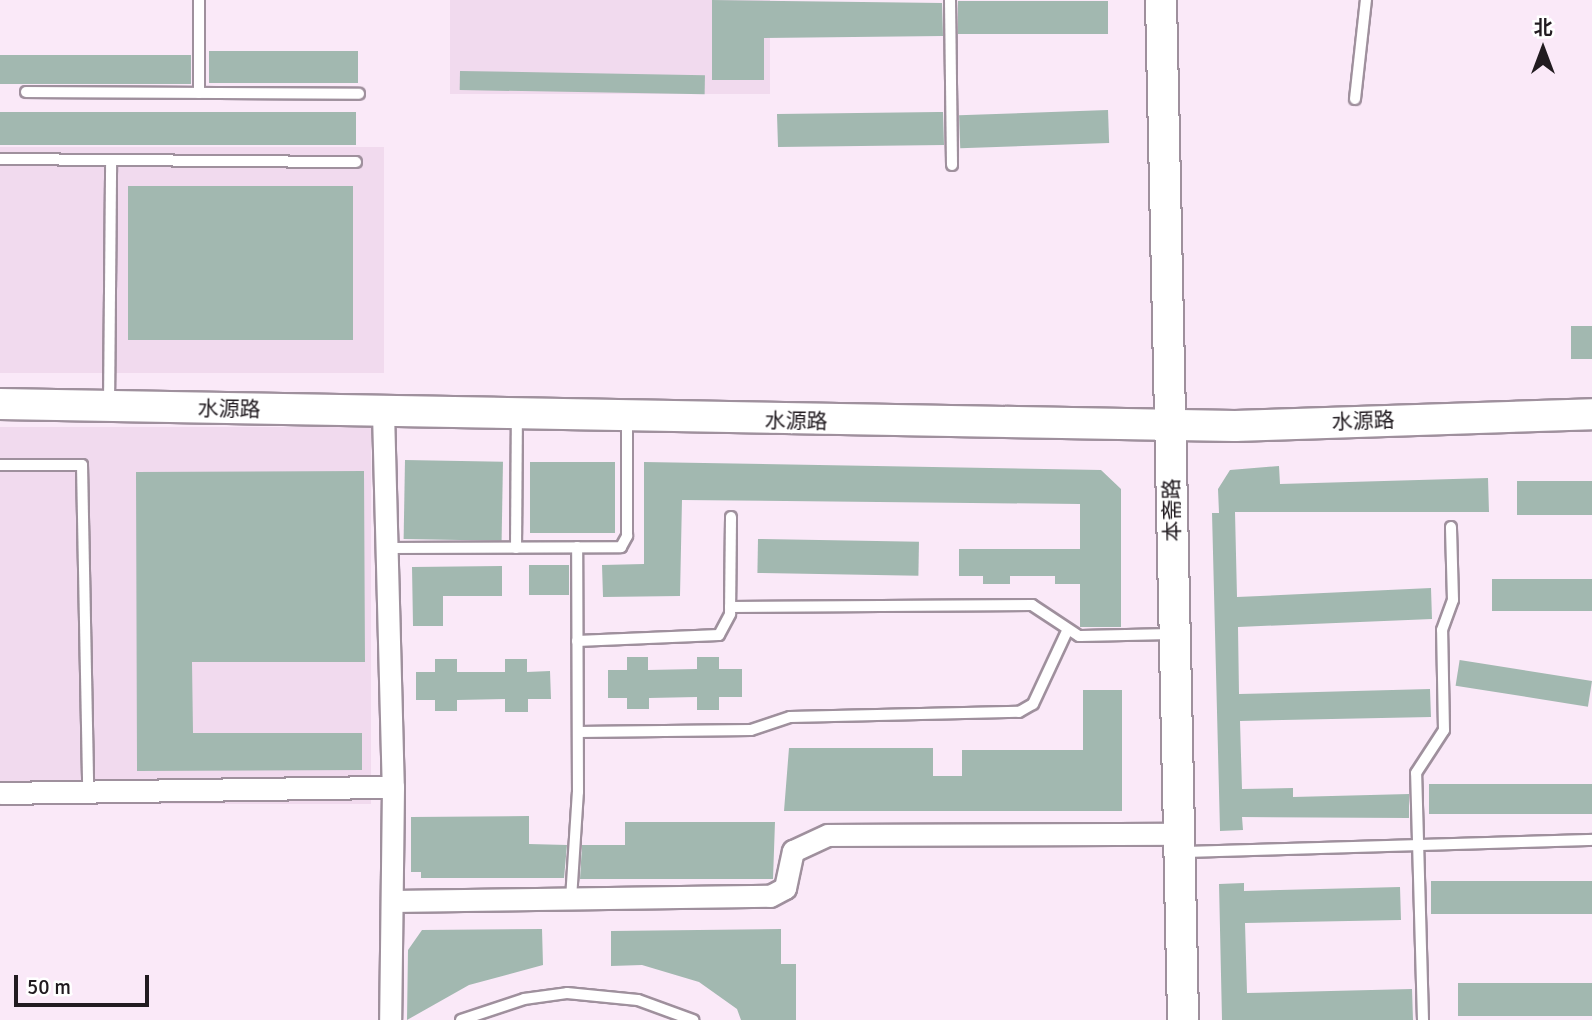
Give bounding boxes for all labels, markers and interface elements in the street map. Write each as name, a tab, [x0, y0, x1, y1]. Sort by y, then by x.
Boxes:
north arrow	[1508, 14, 1578, 84]
text: 北	[1533, 16, 1553, 40]
street label: 水源路	[197, 396, 261, 422]
street label: 水源路	[1331, 407, 1395, 435]
street label: 水源路	[764, 408, 828, 434]
street label: 本斋路	[1159, 478, 1185, 542]
scale bar	[18, 960, 152, 1004]
text: 50 m	[27, 974, 71, 1000]

